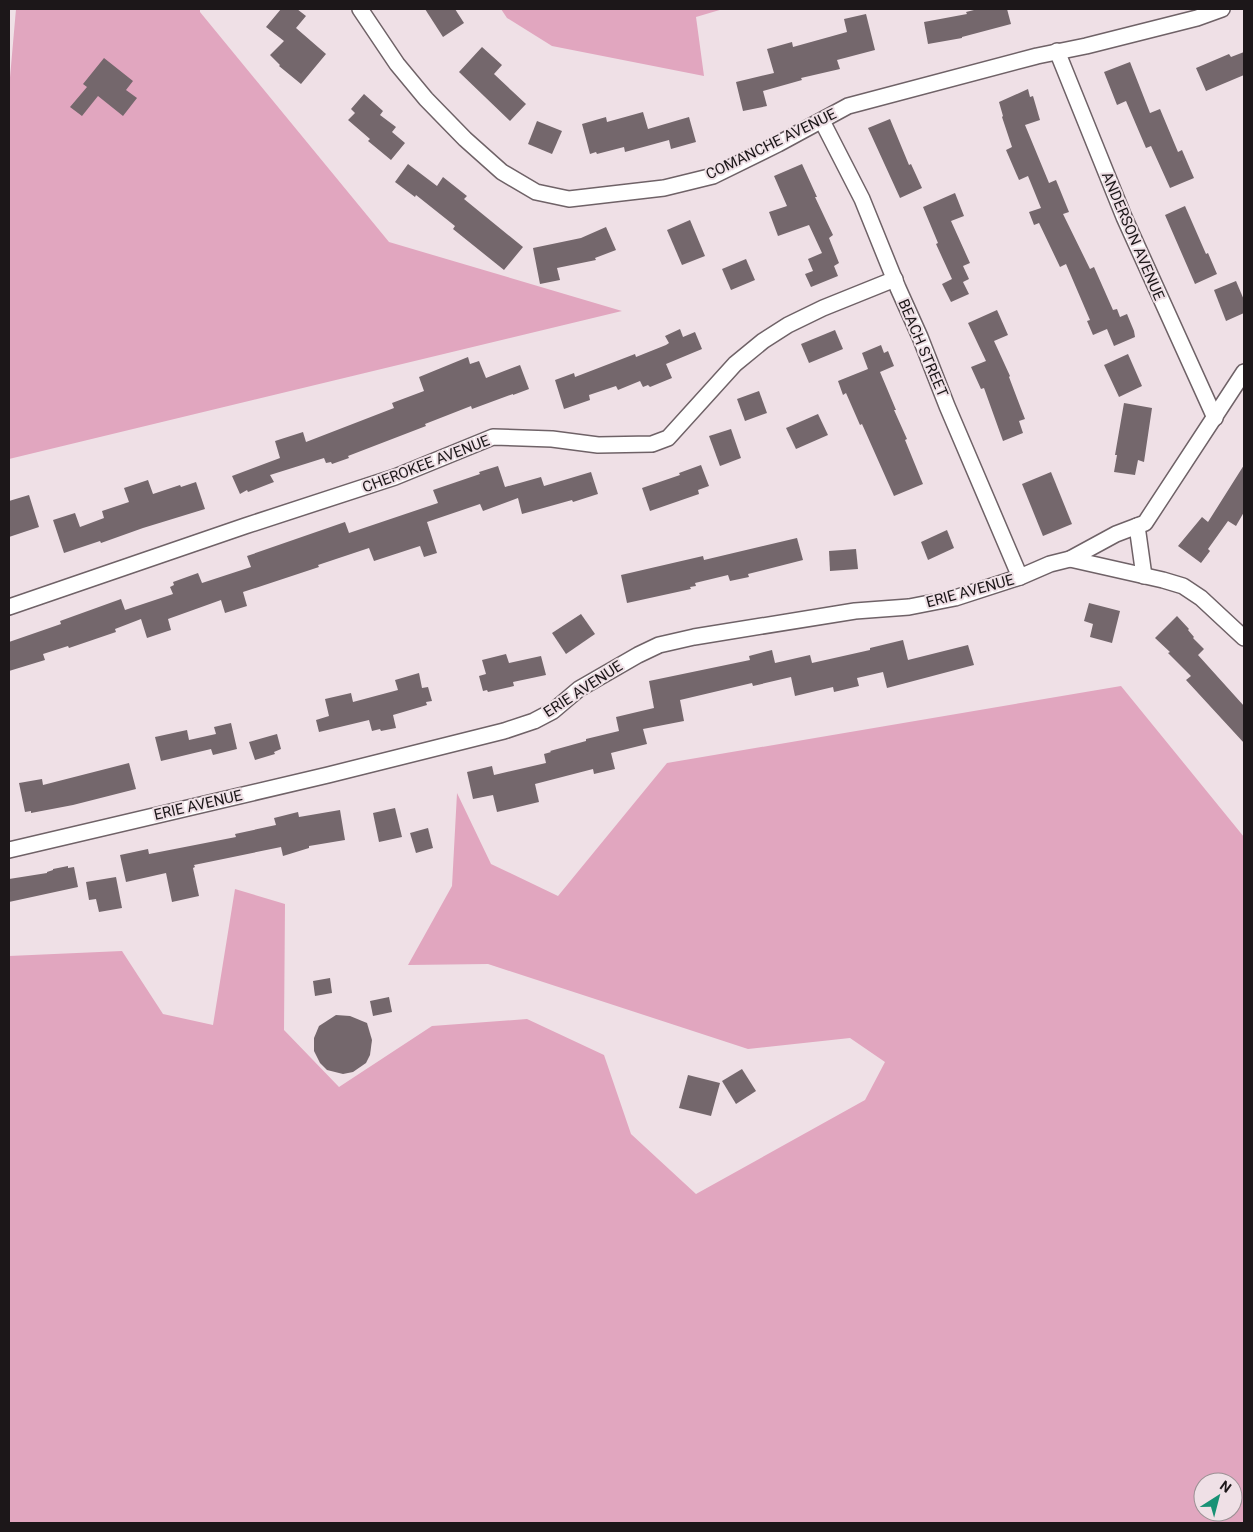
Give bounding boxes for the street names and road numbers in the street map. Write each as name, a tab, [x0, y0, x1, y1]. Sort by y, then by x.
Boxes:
street label: COMANCHE AVENUE	[703, 104, 839, 183]
street label: ANDERSON AVENUE	[1098, 169, 1168, 303]
street label: BEACH STREET	[894, 296, 952, 400]
street label: CHEROKEE AVENUE	[360, 431, 493, 497]
street label: ERIE AVENUE	[924, 571, 1016, 611]
street label: ERIE AVENUE	[540, 657, 626, 721]
street label: ERIE AVENUE	[152, 786, 244, 824]

